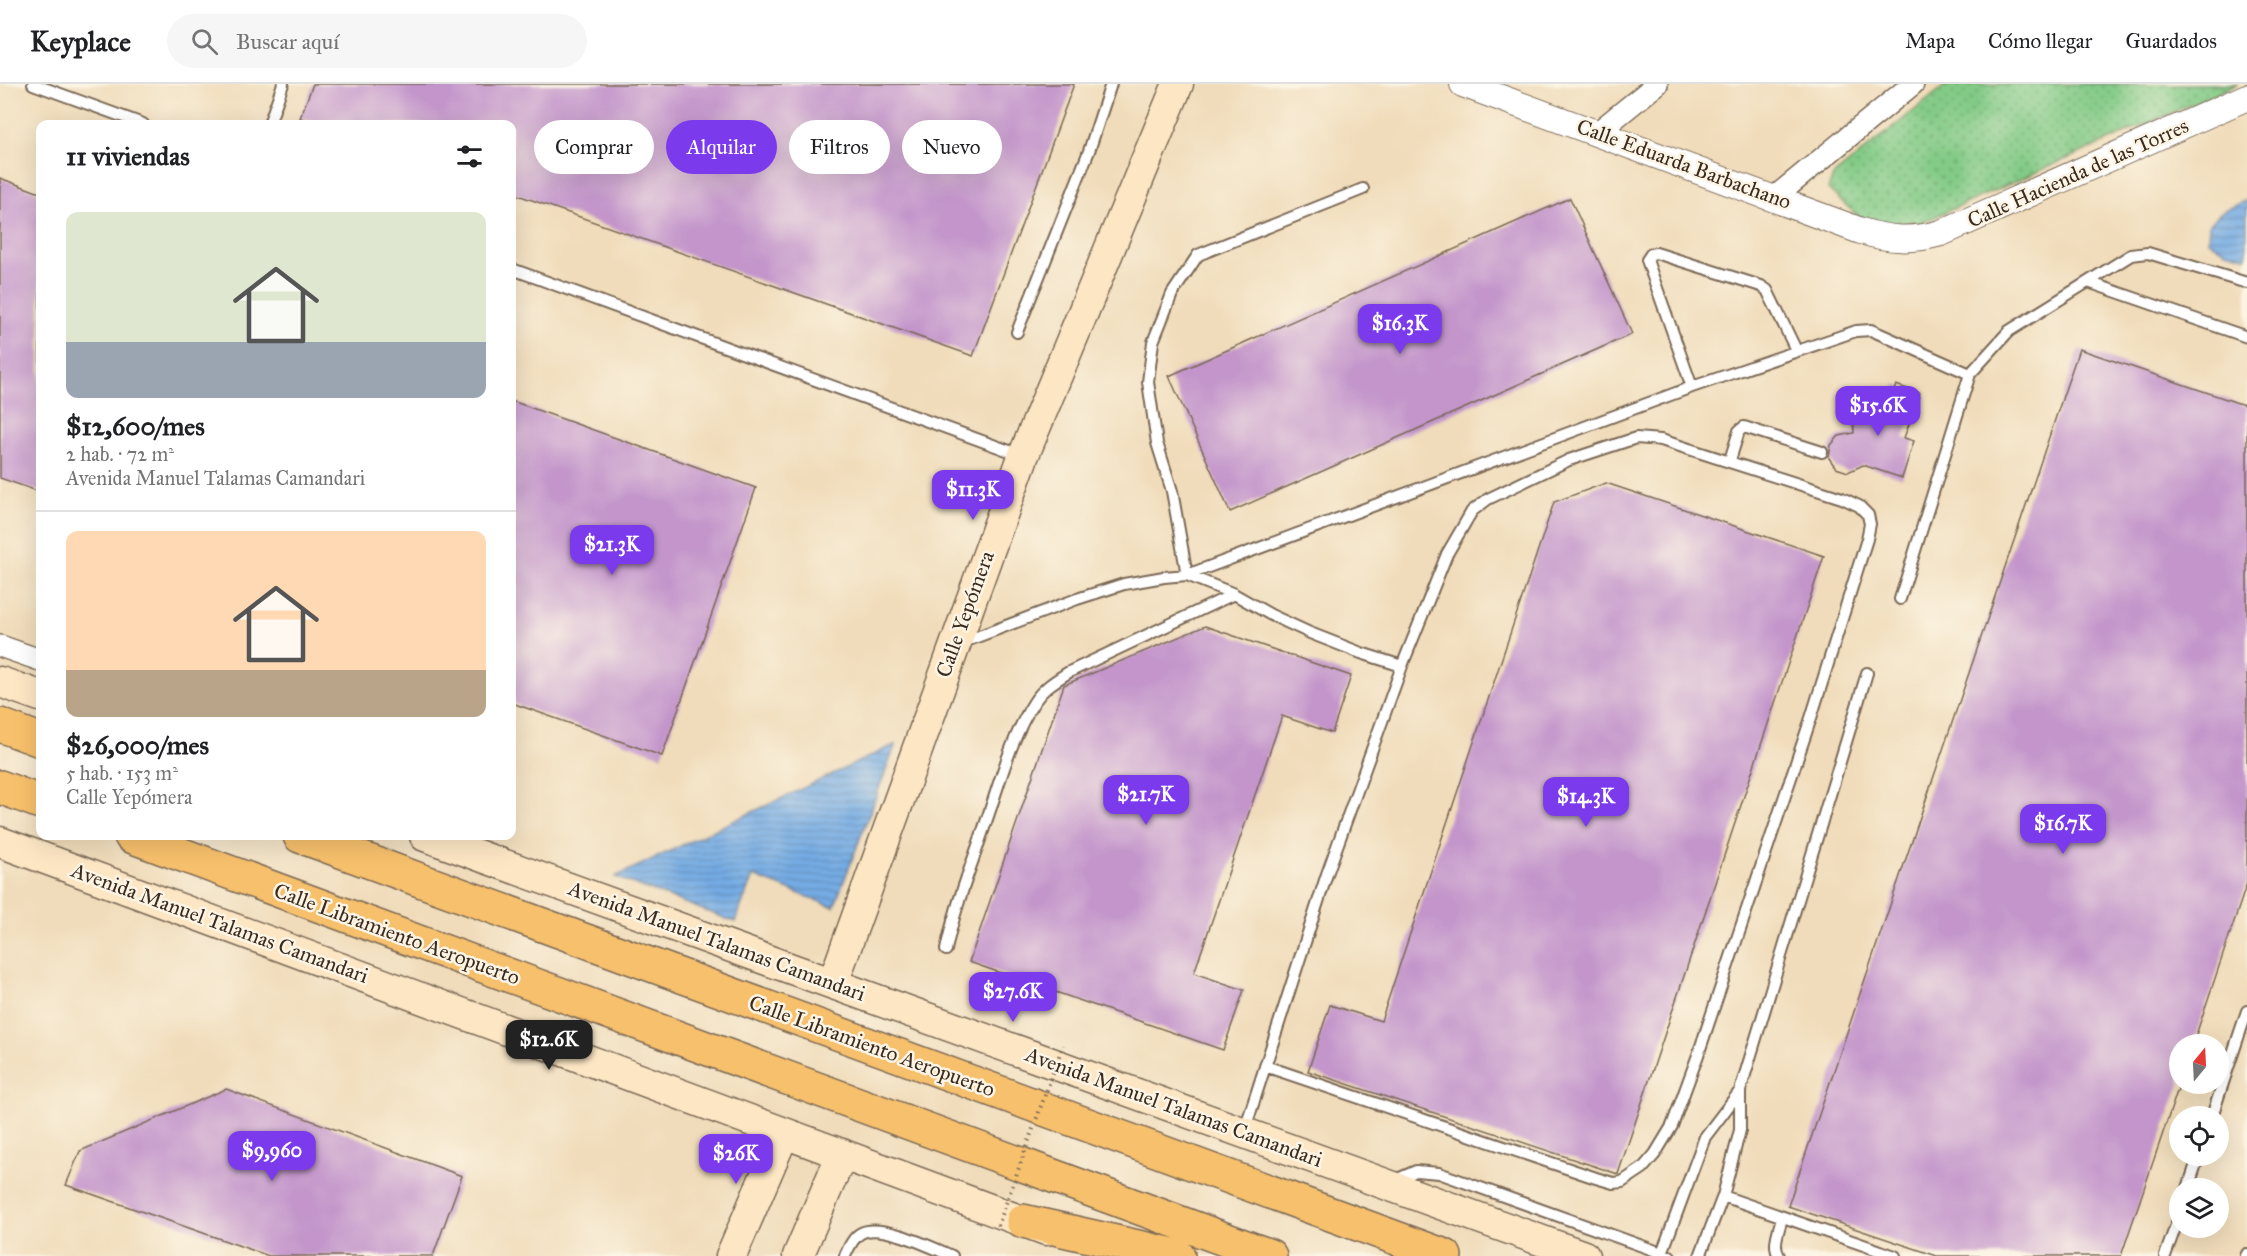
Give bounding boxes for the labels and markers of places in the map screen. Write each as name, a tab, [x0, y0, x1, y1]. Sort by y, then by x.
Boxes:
pin: $16.3K	[1351, 304, 1449, 355]
pin: $15.6K	[1829, 386, 1927, 437]
pin: $11.3K	[924, 470, 1022, 521]
pin: $21.3K	[563, 525, 661, 576]
pin: $21.7K	[1097, 775, 1195, 826]
pin: $14.3K	[1537, 777, 1635, 828]
pin: $16.7K	[2014, 804, 2112, 855]
pin: $27.6K	[964, 972, 1062, 1023]
pin: $12.6K	[500, 1020, 598, 1071]
pin: $9,960	[223, 1131, 321, 1182]
pin: $26K	[700, 1134, 772, 1185]

